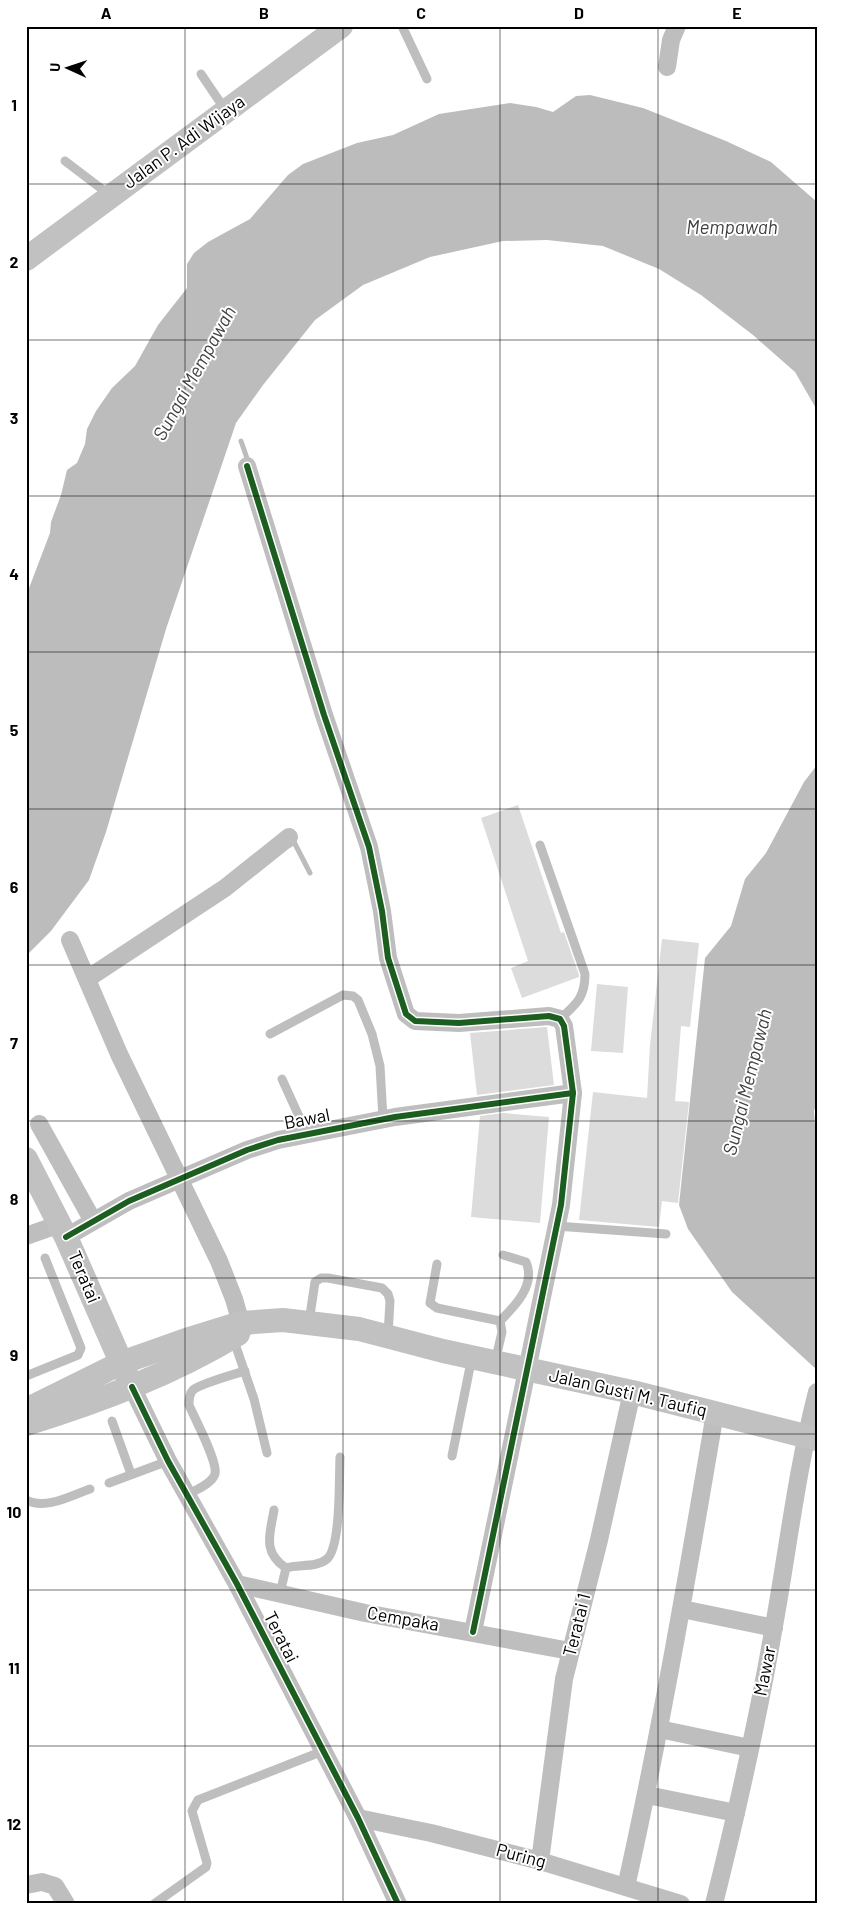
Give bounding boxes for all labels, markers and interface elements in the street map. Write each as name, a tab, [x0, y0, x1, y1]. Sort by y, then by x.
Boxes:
text: A	[101, 3, 112, 22]
text: B	[259, 3, 269, 22]
text: C	[416, 3, 426, 22]
text: D	[574, 3, 584, 22]
text: E	[732, 3, 742, 22]
north arrow	[42, 42, 92, 92]
text: U	[46, 62, 63, 72]
street label: Jalan P. Adi Wijaya	[118, 90, 248, 193]
text: 1	[11, 95, 17, 114]
water label: Mempawah	[686, 215, 778, 238]
text: 2	[10, 252, 19, 271]
water label: Sungai Mempawah	[147, 301, 240, 444]
text: 3	[10, 408, 18, 427]
text: 4	[9, 564, 19, 583]
text: 5	[10, 720, 19, 739]
text: 6	[10, 877, 19, 896]
water label: Sungai Mempawah	[717, 1006, 776, 1158]
text: 7	[10, 1033, 18, 1052]
street label: Bawal	[282, 1103, 332, 1133]
text: 8	[10, 1189, 19, 1208]
street label: Teratai	[64, 1247, 106, 1306]
text: 9	[10, 1345, 18, 1364]
street label: Jalan Gusti M. Taufiq	[547, 1363, 709, 1421]
text: 10	[7, 1502, 21, 1521]
street label: Teratai 1	[558, 1591, 595, 1659]
street label: Cempaka	[366, 1601, 441, 1635]
street label: Teratai	[260, 1607, 304, 1666]
street label: Mawar	[748, 1643, 780, 1698]
text: 11	[8, 1658, 20, 1677]
text: 12	[7, 1814, 21, 1833]
street label: Puring	[494, 1838, 549, 1872]

